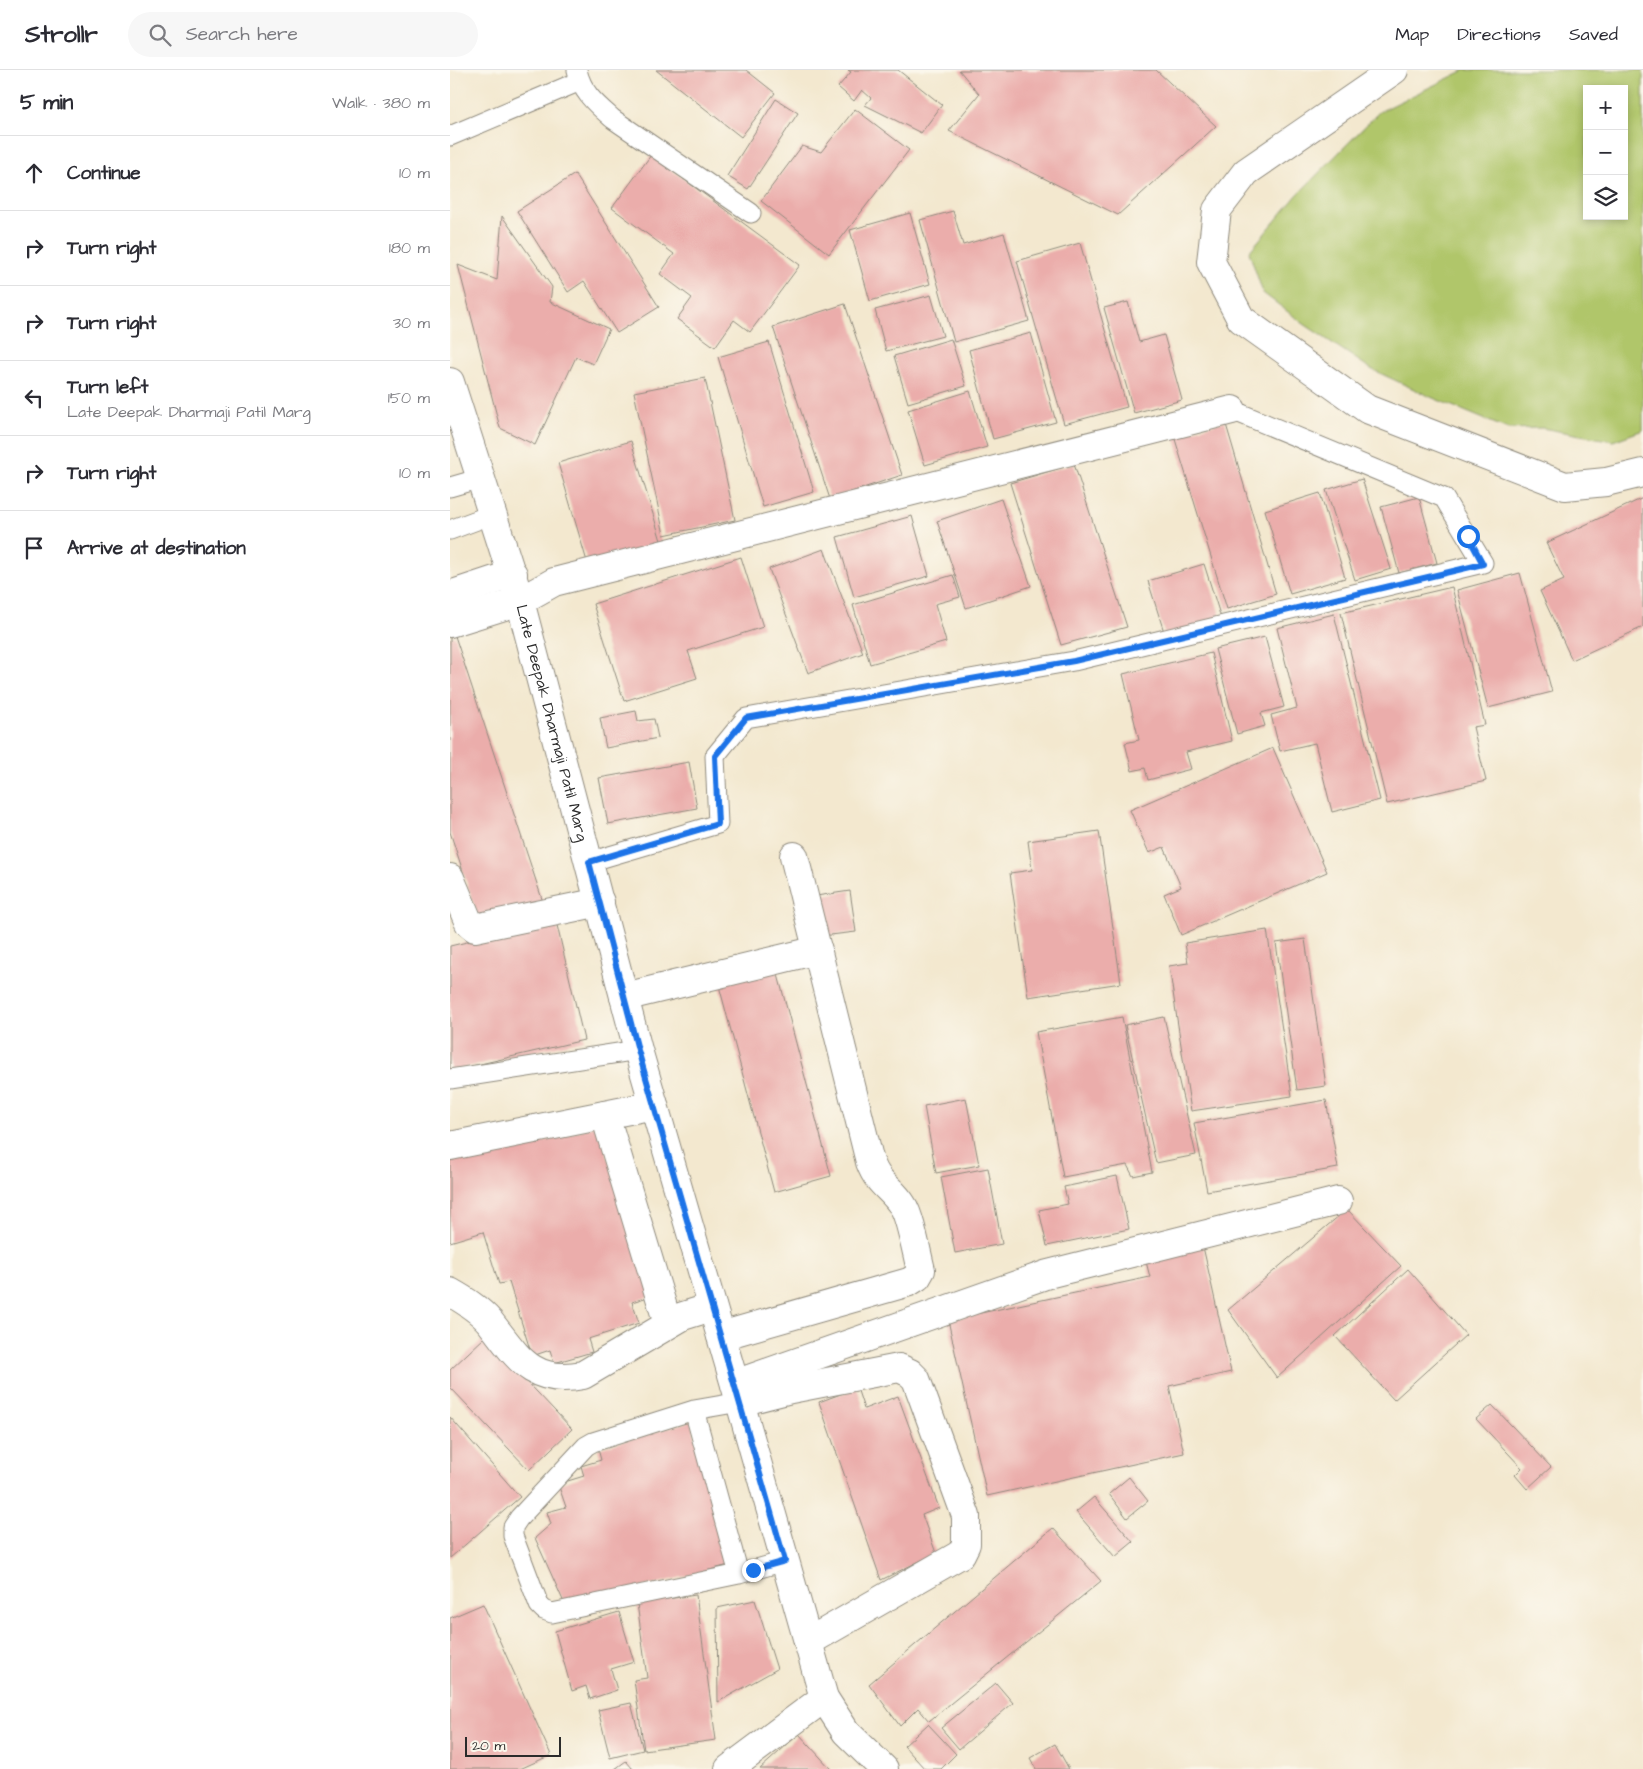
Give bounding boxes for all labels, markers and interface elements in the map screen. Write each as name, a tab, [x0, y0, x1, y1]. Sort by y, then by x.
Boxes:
search box	[128, 12, 478, 57]
text: Strollr	[25, 18, 98, 52]
icon: search	[146, 21, 174, 49]
text: Search here	[186, 21, 298, 48]
text: Map	[1395, 22, 1429, 47]
text: Directions	[1457, 22, 1541, 47]
text: Saved	[1569, 22, 1618, 47]
map controls	[1583, 85, 1628, 220]
button: +	[1583, 85, 1628, 130]
text: 5 min	[20, 88, 73, 117]
text: Walk · 380 m	[332, 92, 430, 114]
button: −	[1583, 130, 1628, 175]
icon: ahead	[20, 159, 48, 187]
text: Continue	[67, 160, 141, 187]
text: 10 m	[399, 162, 430, 184]
button: layers	[1583, 175, 1628, 220]
icon: right	[20, 234, 48, 262]
text: Turn right	[67, 235, 156, 262]
text: 180 m	[389, 237, 430, 259]
icon: right	[20, 309, 48, 337]
text: Turn right	[67, 310, 156, 337]
text: 30 m	[393, 312, 430, 334]
text: Turn left	[67, 374, 148, 401]
icon: left	[20, 384, 48, 412]
text: 150 m	[388, 387, 430, 409]
text: Late Deepak Dharmaji Patil Marg	[67, 401, 311, 423]
icon: right	[20, 459, 48, 487]
text: Turn right	[67, 460, 156, 487]
text: 10 m	[399, 462, 430, 484]
route start	[1457, 525, 1480, 548]
icon: arrive	[20, 534, 48, 562]
text: Arrive at destination	[67, 535, 246, 562]
street label: Late Deepak Dharmaji Patil Marg	[510, 602, 594, 844]
route end	[742, 1559, 765, 1582]
scale bar	[465, 1734, 561, 1757]
text: 20 m	[472, 1736, 505, 1756]

